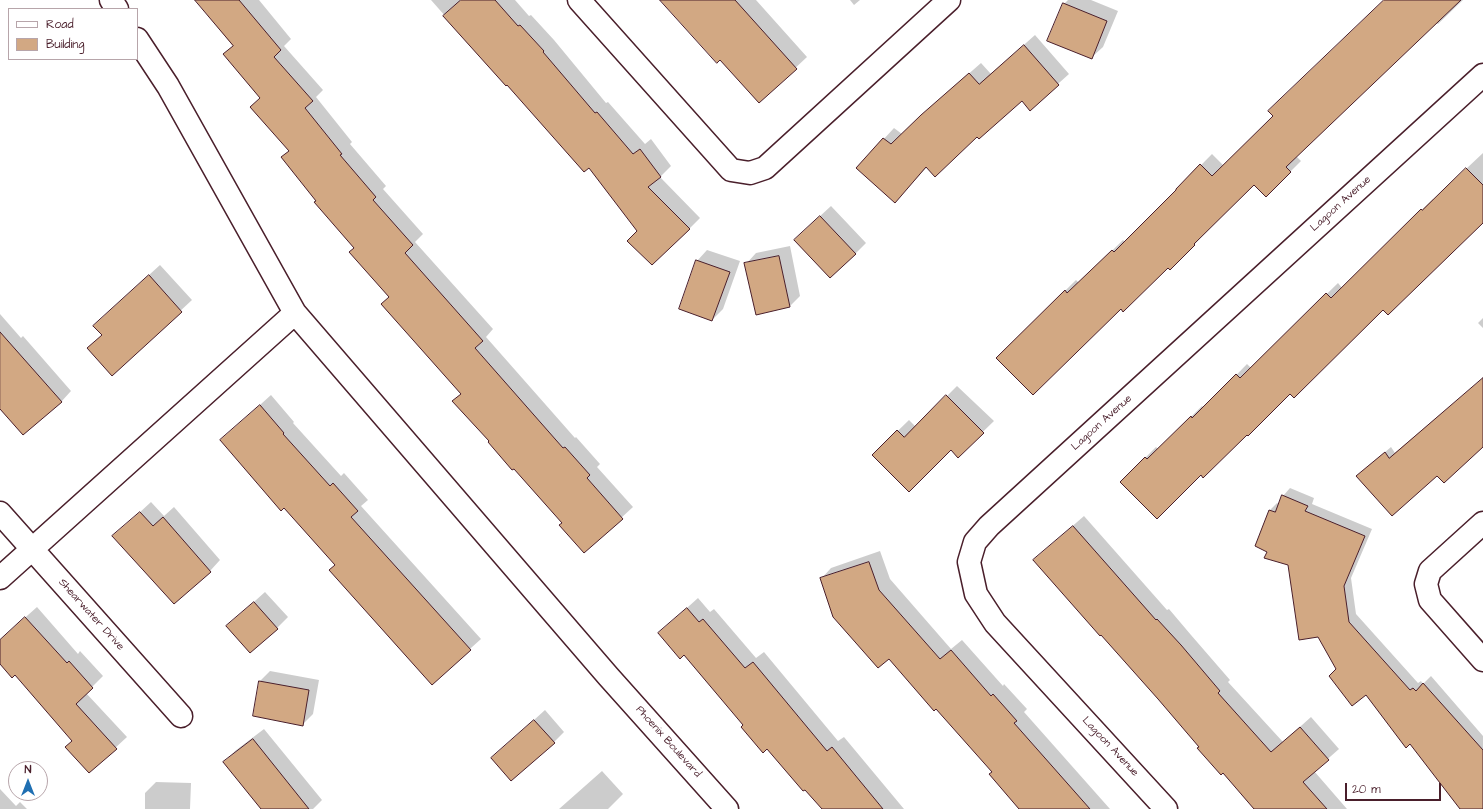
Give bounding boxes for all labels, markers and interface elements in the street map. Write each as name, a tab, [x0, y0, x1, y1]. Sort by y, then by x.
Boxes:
legend	[8, 8, 138, 60]
text: Road	[46, 16, 74, 33]
text: Building	[46, 36, 84, 53]
street label: Lagoon Avenue	[1308, 173, 1374, 235]
street label: Lagoon Avenue	[1069, 392, 1135, 454]
street label: Shearwater Drive	[55, 576, 127, 654]
street label: Phoenix Boulevard	[632, 704, 704, 780]
street label: Lagoon Avenue	[1079, 714, 1141, 780]
north arrow	[8, 761, 48, 801]
text: N	[25, 762, 31, 777]
scale bar	[1347, 775, 1443, 801]
text: 20 m	[1352, 781, 1381, 798]

